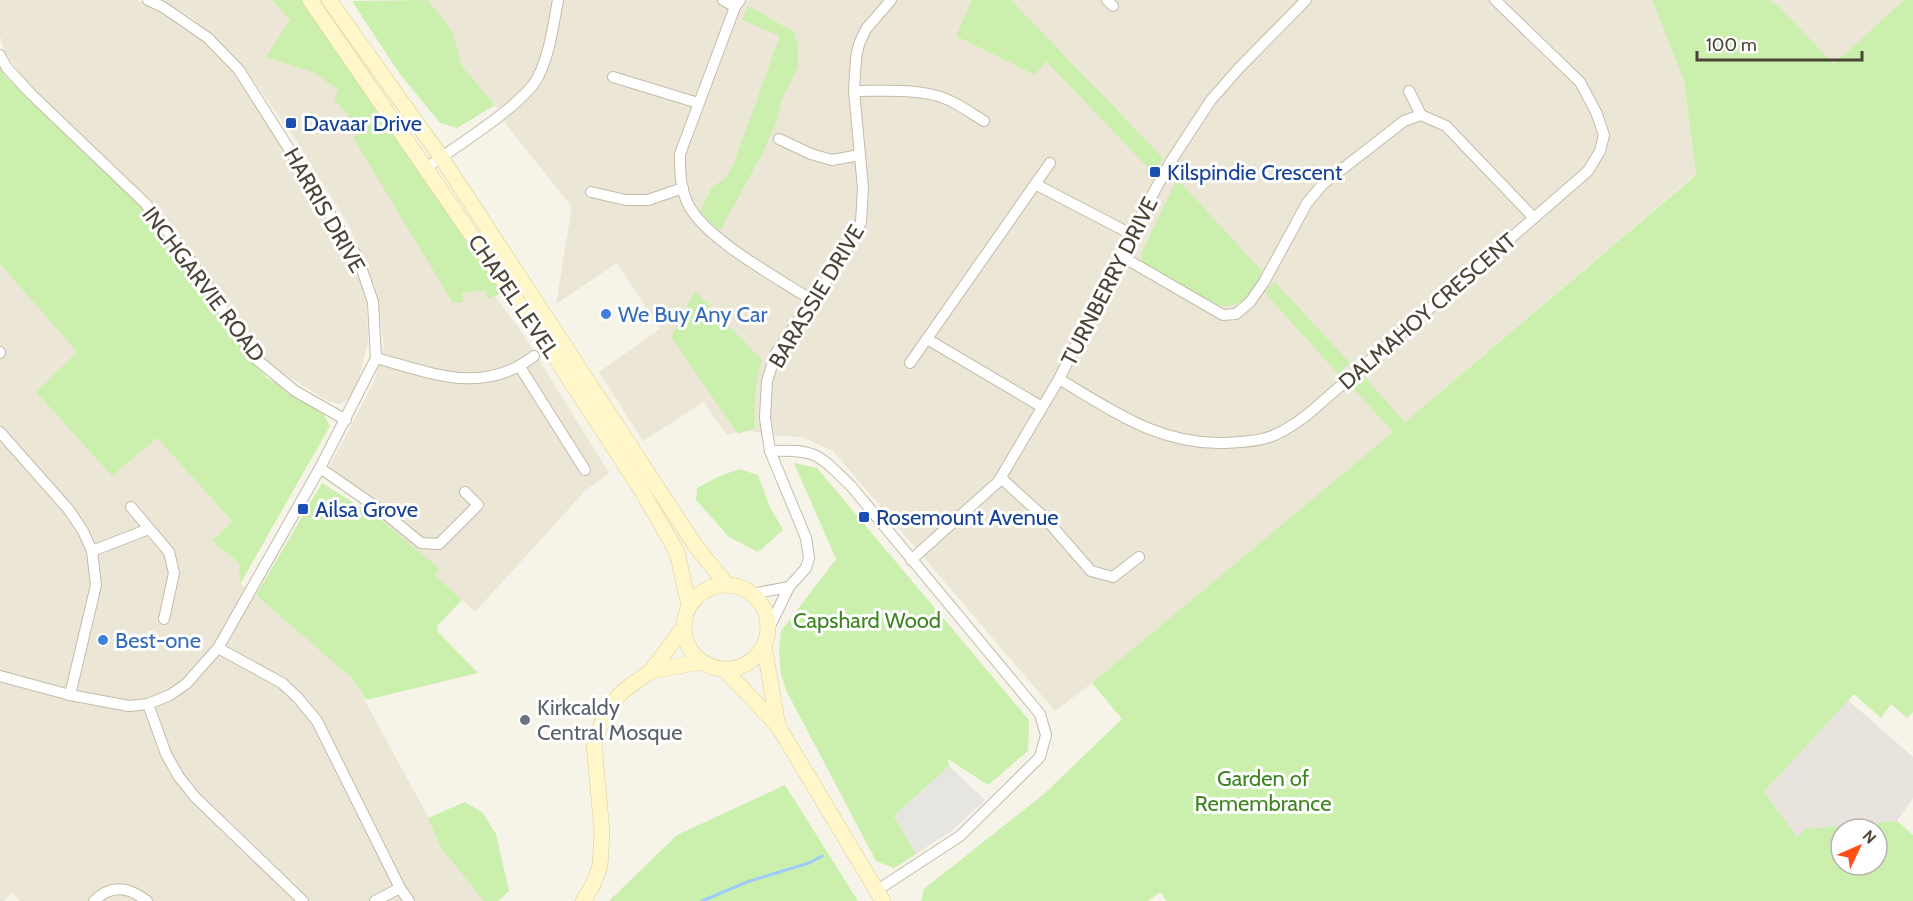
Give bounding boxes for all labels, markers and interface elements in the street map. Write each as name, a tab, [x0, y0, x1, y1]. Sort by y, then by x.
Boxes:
scale bar	[1697, 24, 1862, 62]
text: 100 m	[1706, 34, 1757, 56]
place label: Davaar Drive	[303, 110, 422, 137]
marker: Davaar Drive	[284, 116, 298, 130]
street label: HARRIS DRIVE	[278, 143, 371, 277]
place label: Kilspindie Crescent	[1167, 159, 1343, 186]
marker: Kilspindie Crescent	[1148, 165, 1162, 179]
street label: TURNBERRY DRIVE	[1055, 192, 1164, 370]
street label: INCHGARVIE ROAD	[136, 201, 271, 367]
street label: BARASSIE DRIVE	[763, 220, 870, 373]
street label: DALMAHOY CRESCENT	[1333, 227, 1522, 396]
street label: CHAPEL LEVEL	[462, 229, 565, 363]
place label: We Buy Any Car	[618, 301, 767, 328]
marker: We Buy Any Car	[599, 307, 613, 321]
place label: Ailsa Grove	[315, 496, 418, 523]
marker: Ailsa Grove	[296, 502, 310, 516]
place label: Rosemount Avenue	[876, 504, 1059, 531]
marker: Rosemount Avenue	[857, 510, 871, 524]
park label: Capshard Wood	[793, 607, 941, 634]
place label: Best-one	[115, 627, 201, 654]
marker: Best-one	[96, 633, 110, 647]
place label: Kirkcaldy Central Mosque	[537, 694, 682, 746]
marker: Kirkcaldy Central Mosque	[518, 713, 532, 727]
park label: Garden of Remembrance	[1195, 765, 1331, 817]
north arrow	[1829, 817, 1889, 877]
text: N	[1859, 826, 1880, 848]

